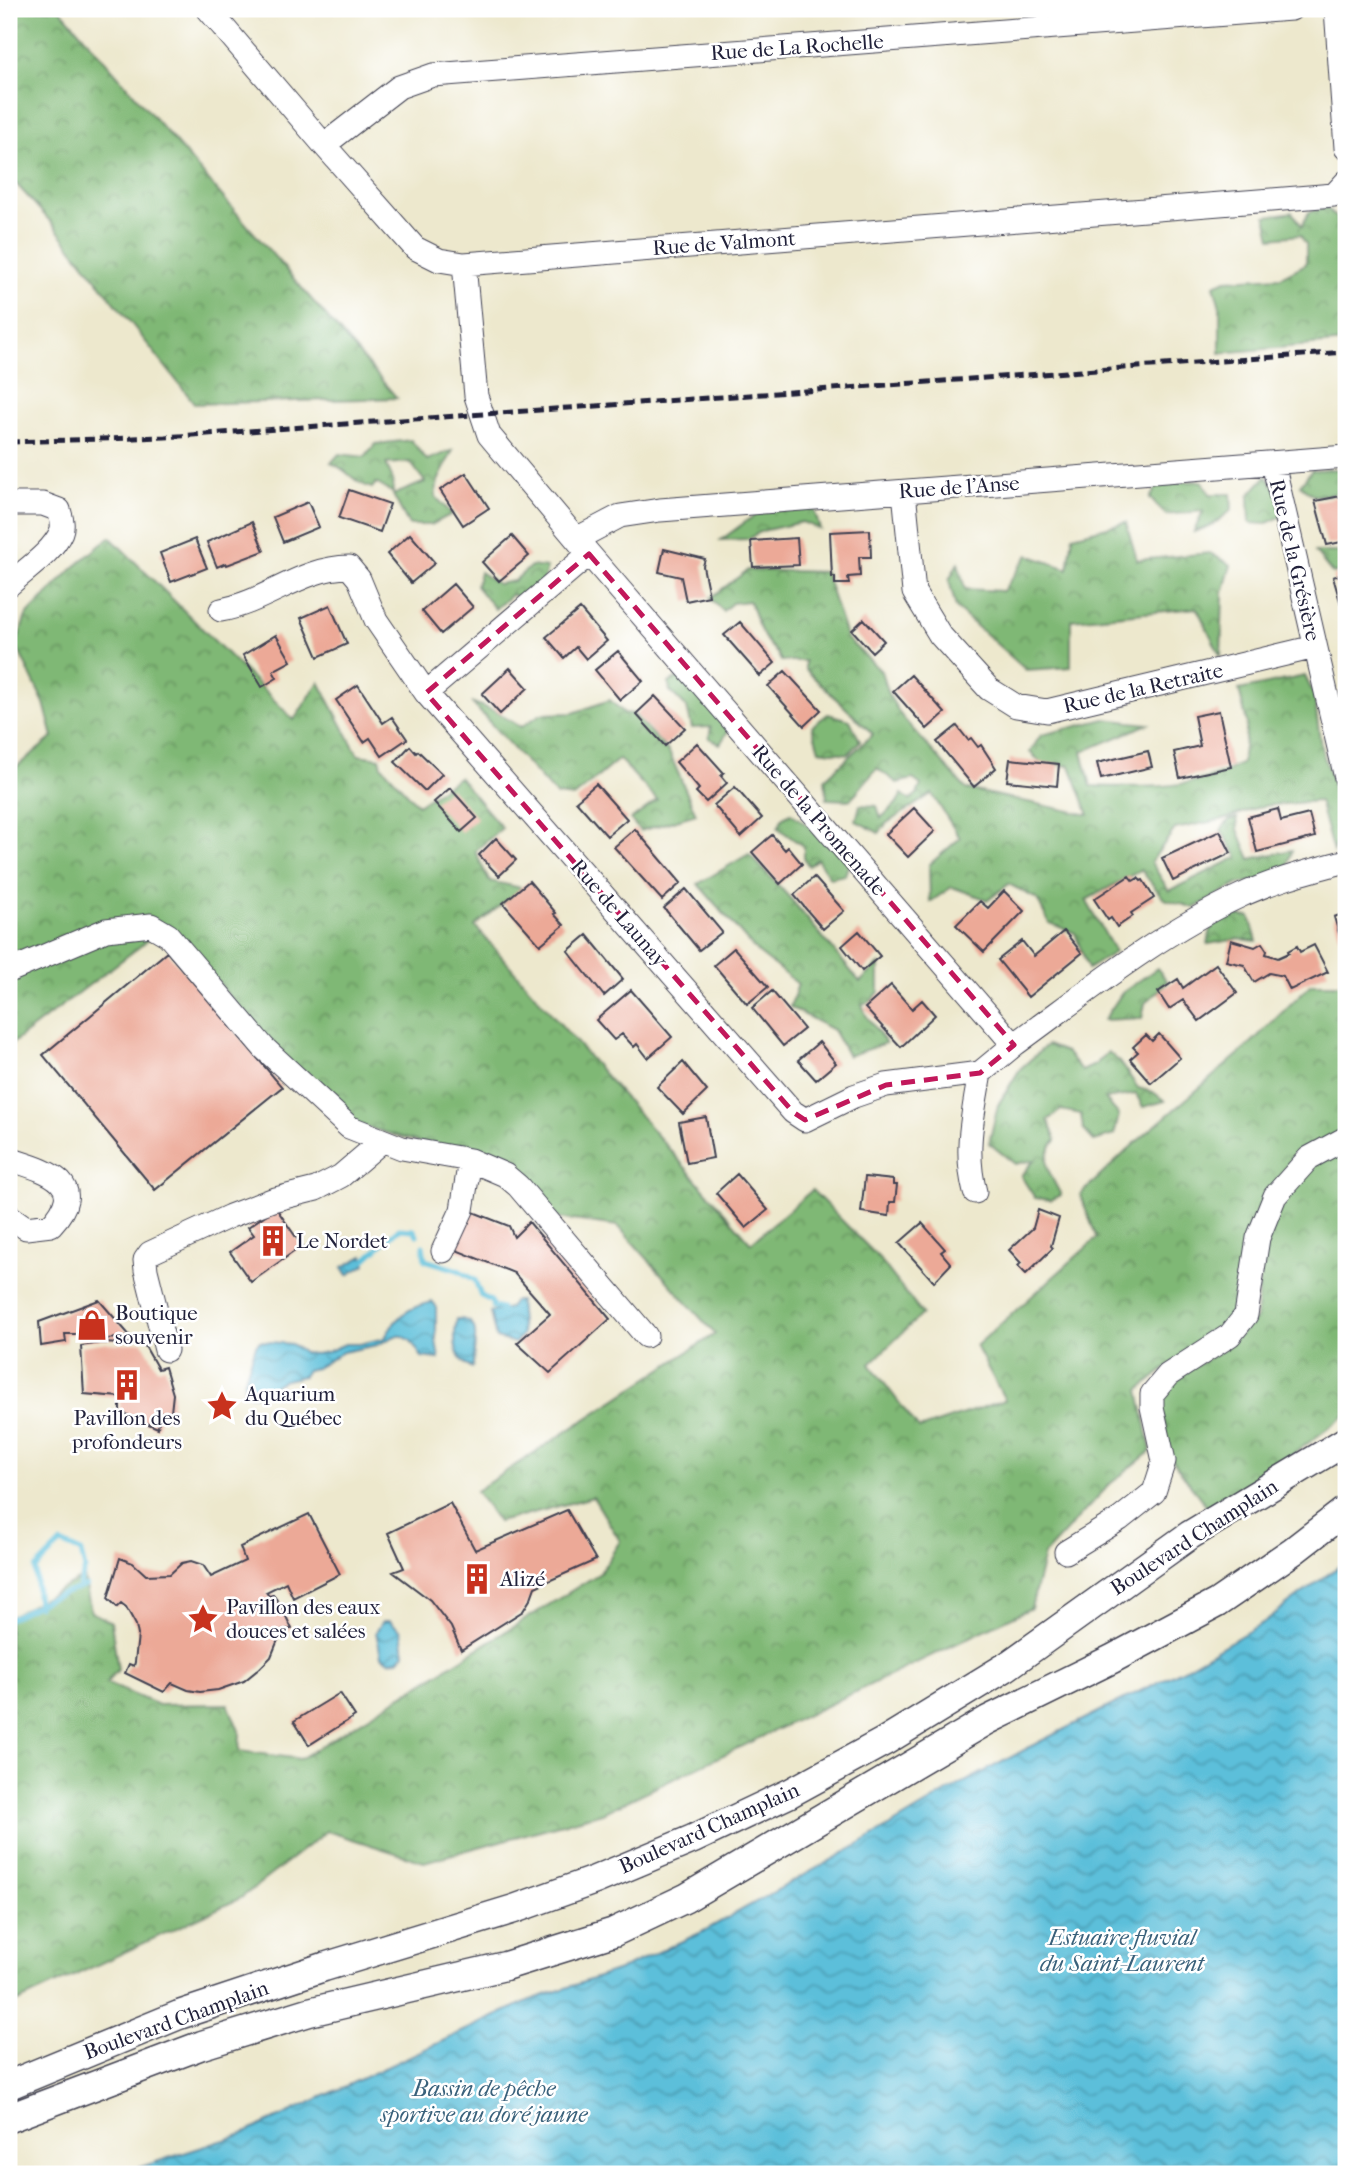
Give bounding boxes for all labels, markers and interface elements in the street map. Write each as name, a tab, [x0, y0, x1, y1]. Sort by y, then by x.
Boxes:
street label: Rue de La Rochelle	[710, 29, 884, 65]
street label: Rue de Valmont	[652, 226, 797, 260]
street label: Rue de l'Anse	[898, 471, 1020, 503]
street label: Rue de la Grésière	[1265, 477, 1325, 643]
street label: Rue de la Retraite	[1061, 658, 1225, 718]
street label: Rue de la Promenade	[747, 740, 891, 900]
street label: Rue de Launay	[566, 854, 673, 972]
building icon: Le Nordet	[256, 1224, 290, 1258]
place label: Le Nordet	[296, 1229, 388, 1253]
place label: Boutique souvenir	[115, 1301, 198, 1349]
shop icon: Boutique souvenir	[75, 1308, 109, 1342]
building icon: Pavillon des profondeurs	[110, 1368, 144, 1402]
place label: Aquarium du Québec	[244, 1382, 342, 1430]
place icon: Aquarium du Québec	[205, 1389, 239, 1423]
place label: Pavillon des profondeurs	[71, 1406, 182, 1454]
street label: Boulevard Champlain	[1106, 1474, 1282, 1600]
building icon: Alizé	[460, 1562, 494, 1596]
place label: Alizé	[499, 1567, 545, 1591]
place label: Pavillon des eaux douces et salées	[226, 1595, 380, 1643]
place icon: Pavillon des eaux douces et salées	[186, 1602, 220, 1636]
street label: Boulevard Champlain	[615, 1777, 803, 1879]
water label: Estuaire fluvial du Saint-Laurent	[1040, 1924, 1206, 1977]
street label: Boulevard Champlain	[80, 1975, 272, 2065]
water label: Bassin de pêche sportive au doré jaune	[379, 2075, 588, 2128]

